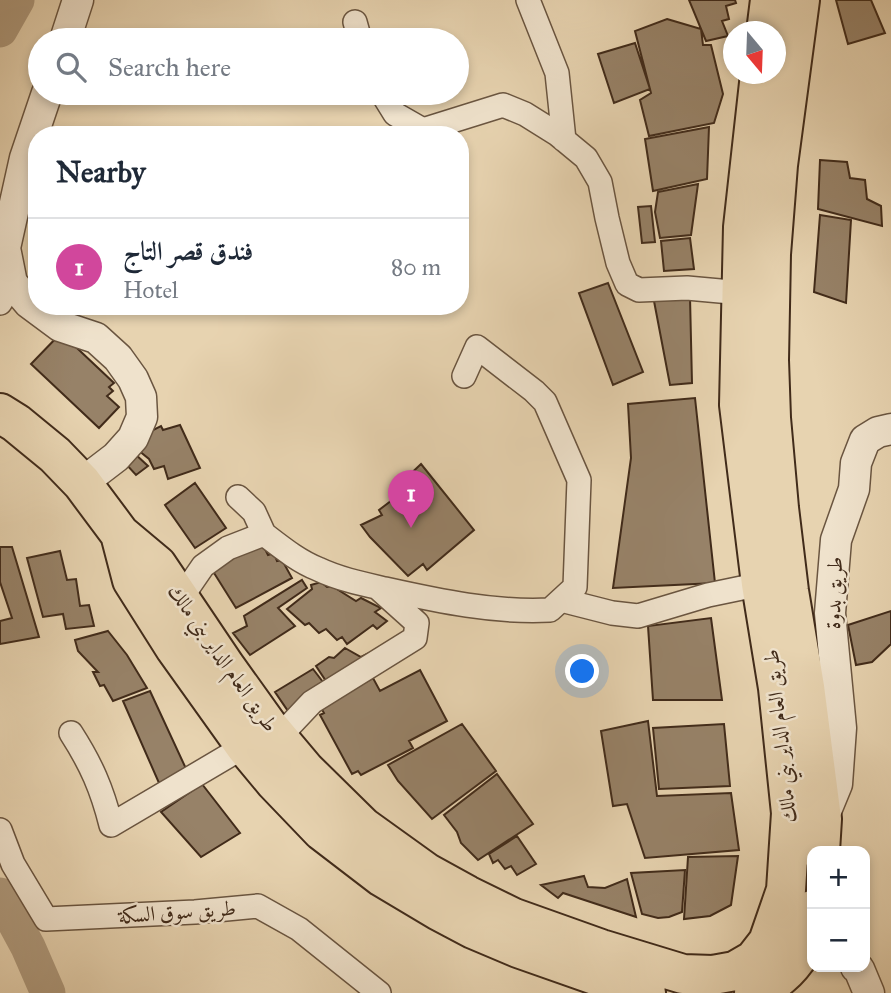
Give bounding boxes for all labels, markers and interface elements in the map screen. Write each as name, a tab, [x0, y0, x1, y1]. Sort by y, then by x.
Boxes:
north arrow	[723, 21, 786, 84]
search box	[28, 28, 469, 105]
icon: search	[52, 48, 90, 86]
text: Search here	[108, 51, 231, 83]
text: Nearby	[56, 154, 146, 190]
text: فندق قصر التاج	[123, 235, 253, 267]
text: 1	[74, 253, 84, 281]
text: 80 m	[391, 253, 441, 281]
text: Hotel	[123, 276, 178, 304]
pin: 1	[388, 470, 434, 528]
street label: طريق بدوة	[820, 556, 848, 630]
street label: طريق العام الداير بني مالك	[157, 579, 284, 740]
street label: طريق العام الداير بني مالك	[758, 647, 808, 824]
your location	[565, 654, 599, 688]
map controls	[807, 846, 870, 972]
button: +	[807, 846, 870, 909]
street label: طريق سوق السكة	[116, 895, 237, 929]
button: −	[807, 909, 870, 972]

